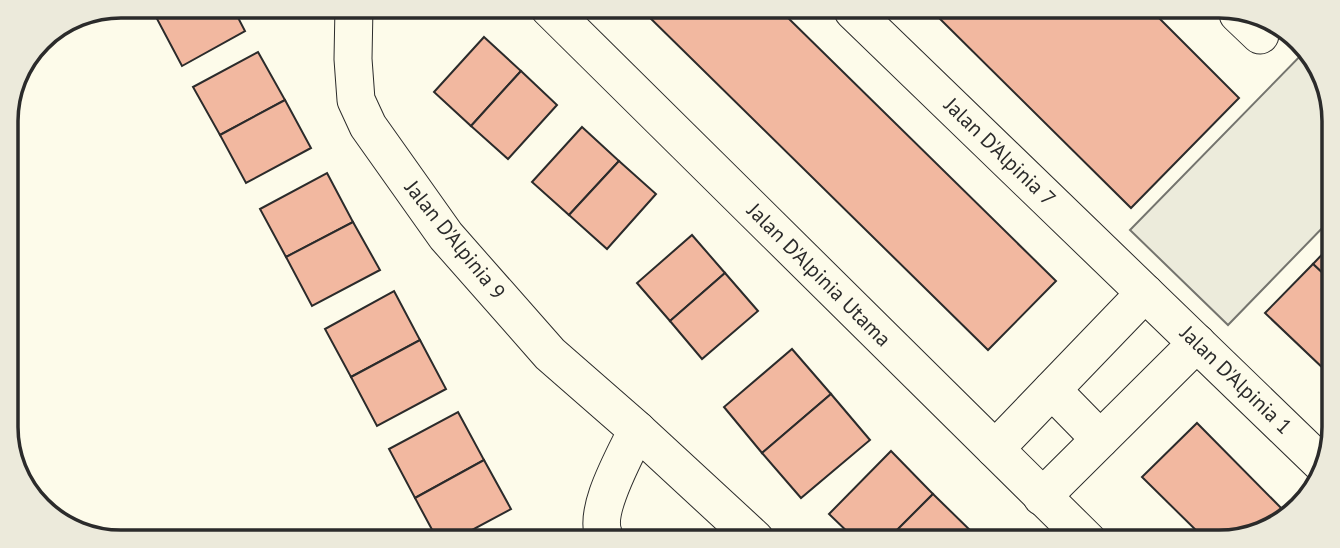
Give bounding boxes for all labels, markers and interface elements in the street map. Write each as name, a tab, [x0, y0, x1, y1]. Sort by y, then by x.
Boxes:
street label: Jalan D'Alpinia 7	[938, 91, 1062, 212]
street label: Jalan D'Alpinia 9	[399, 174, 512, 305]
street label: Jalan D'Alpinia Utama	[741, 196, 897, 352]
street label: Jalan D'Alpinia 1	[1174, 319, 1298, 440]

